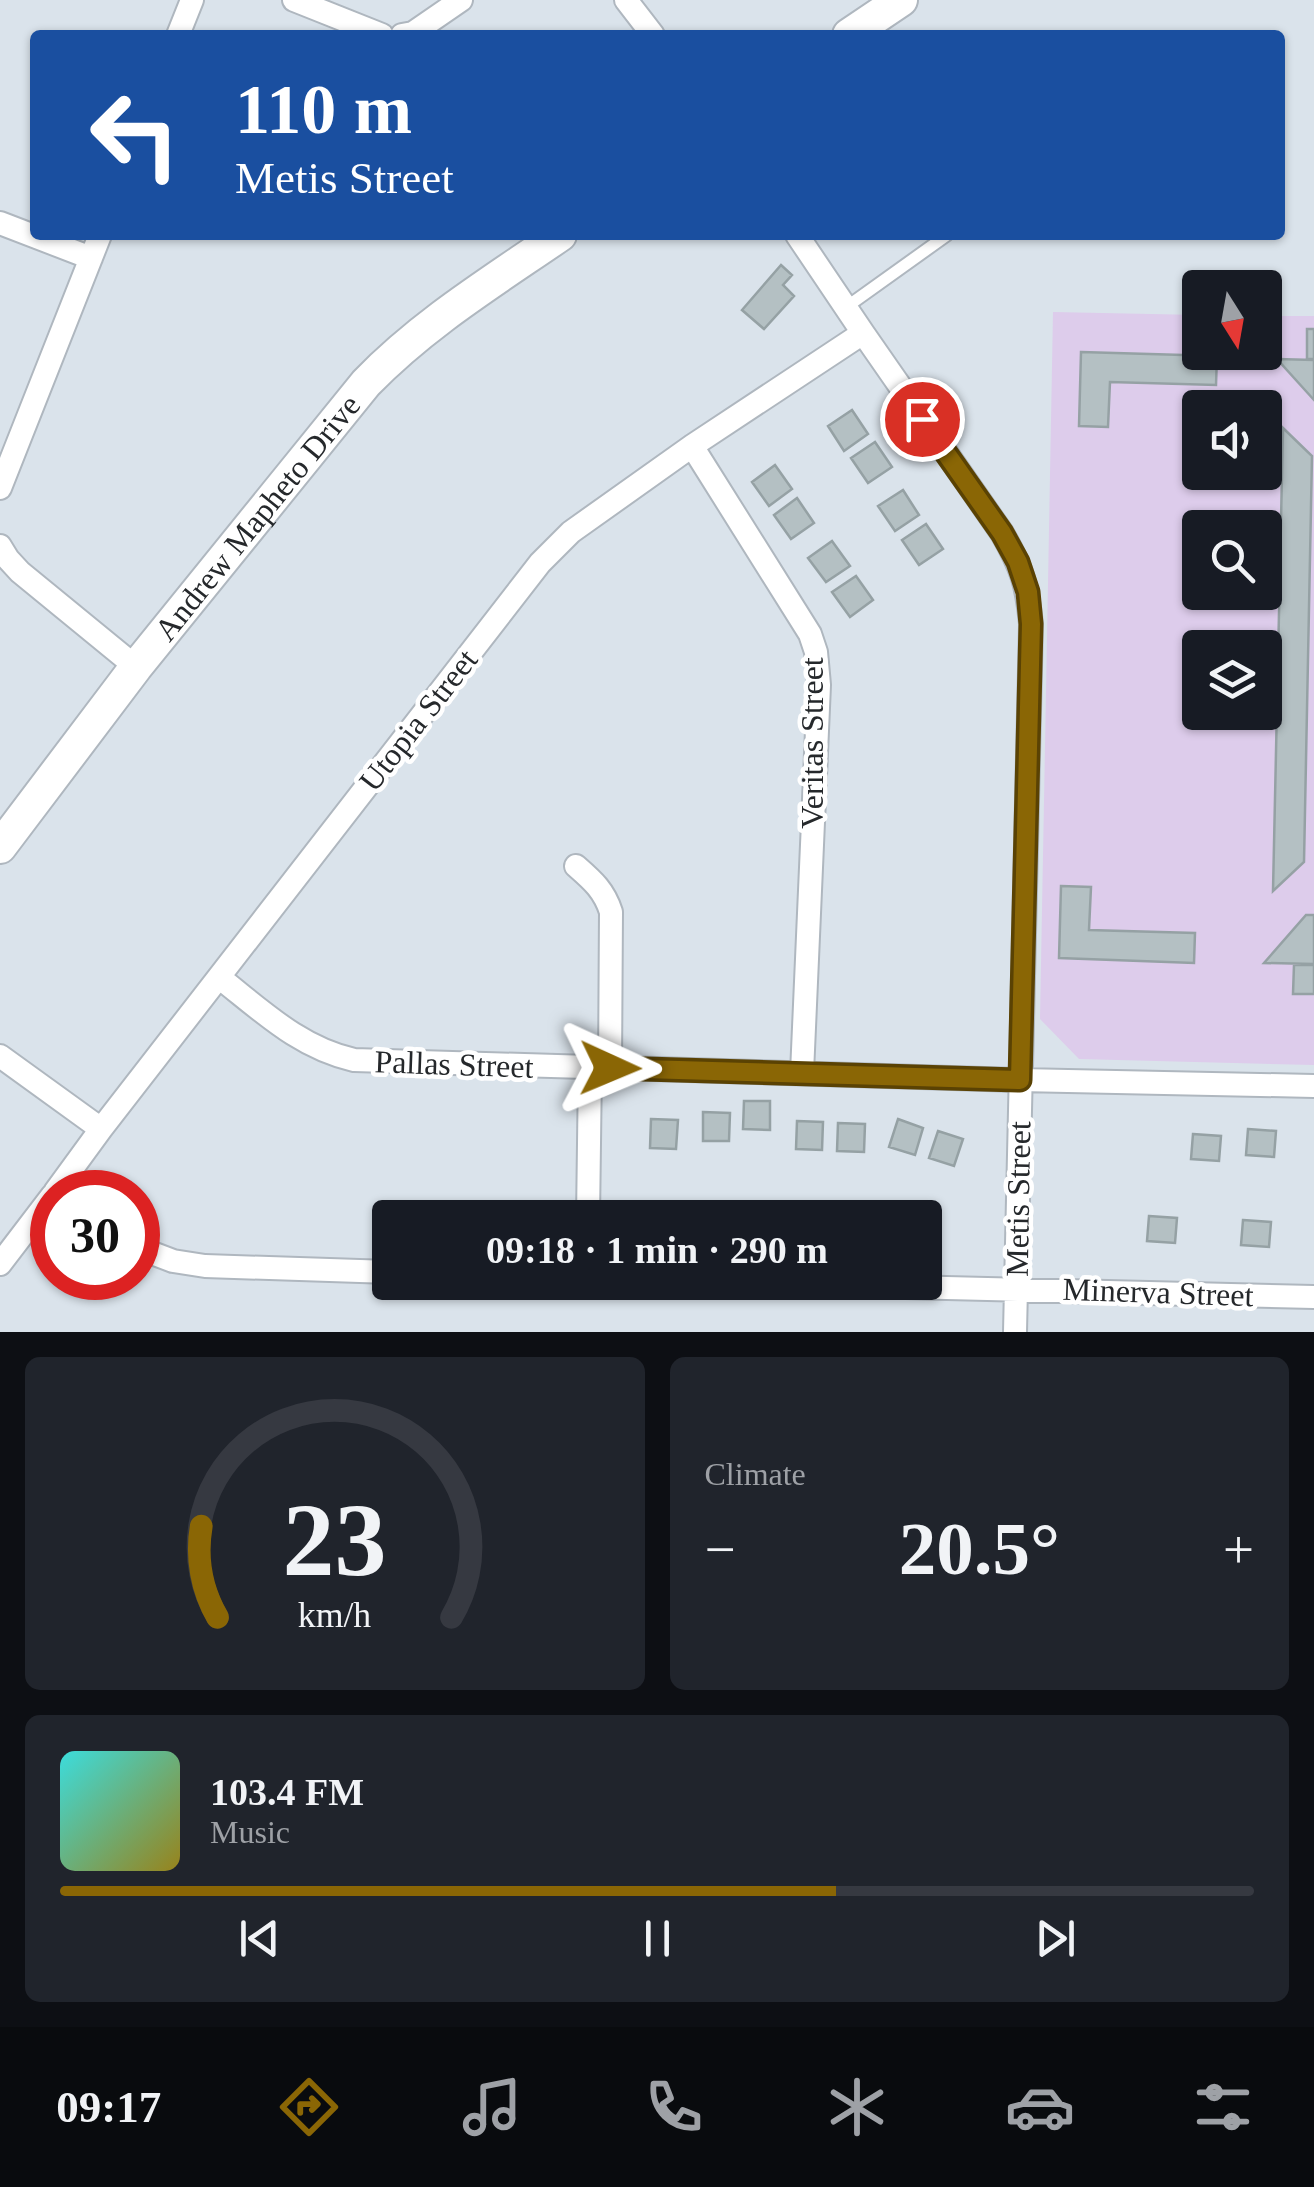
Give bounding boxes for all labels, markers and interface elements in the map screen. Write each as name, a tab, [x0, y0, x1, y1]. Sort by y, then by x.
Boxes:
icon: left	[70, 70, 200, 200]
text: 110 m	[235, 71, 412, 148]
text: Metis Street	[235, 153, 454, 203]
north arrow	[1182, 270, 1282, 370]
map controls	[1182, 270, 1282, 730]
pin	[880, 377, 965, 462]
street label: Andrew Mapheto Drive	[147, 387, 367, 648]
button: sound	[1182, 390, 1282, 490]
icon: arrive	[895, 392, 950, 447]
button: search	[1182, 510, 1282, 610]
button: layers	[1182, 630, 1282, 730]
street label: Utopia Street	[352, 642, 485, 798]
street label: Veritas Street	[794, 657, 830, 829]
position arrow	[558, 1016, 662, 1120]
street label: Pallas Street	[374, 1043, 534, 1085]
street label: Metis Street	[999, 1121, 1037, 1277]
speed limit sign: 30	[30, 1170, 160, 1300]
text: 09:18 · 1 min · 290 m	[486, 1229, 828, 1271]
street label: Minerva Street	[1062, 1271, 1254, 1313]
text: Climate	[705, 1456, 806, 1492]
text: 23	[283, 1482, 387, 1597]
text: 20.5°	[899, 1507, 1060, 1590]
text: −	[705, 1519, 736, 1580]
text: +	[1223, 1519, 1254, 1580]
text: km/h	[298, 1595, 372, 1635]
text: 103.4 FM	[210, 1771, 364, 1813]
text: Music	[210, 1814, 290, 1850]
icon: previous	[232, 1911, 287, 1966]
icon: pause	[630, 1911, 685, 1966]
icon: next	[1028, 1911, 1083, 1966]
icon: directions	[274, 2072, 344, 2142]
icon: music	[457, 2072, 527, 2142]
icon: phone	[639, 2072, 709, 2142]
icon: climate	[822, 2072, 892, 2142]
icon: car	[1005, 2072, 1075, 2142]
icon: filters	[1188, 2072, 1258, 2142]
text: 09:17	[56, 2082, 161, 2132]

